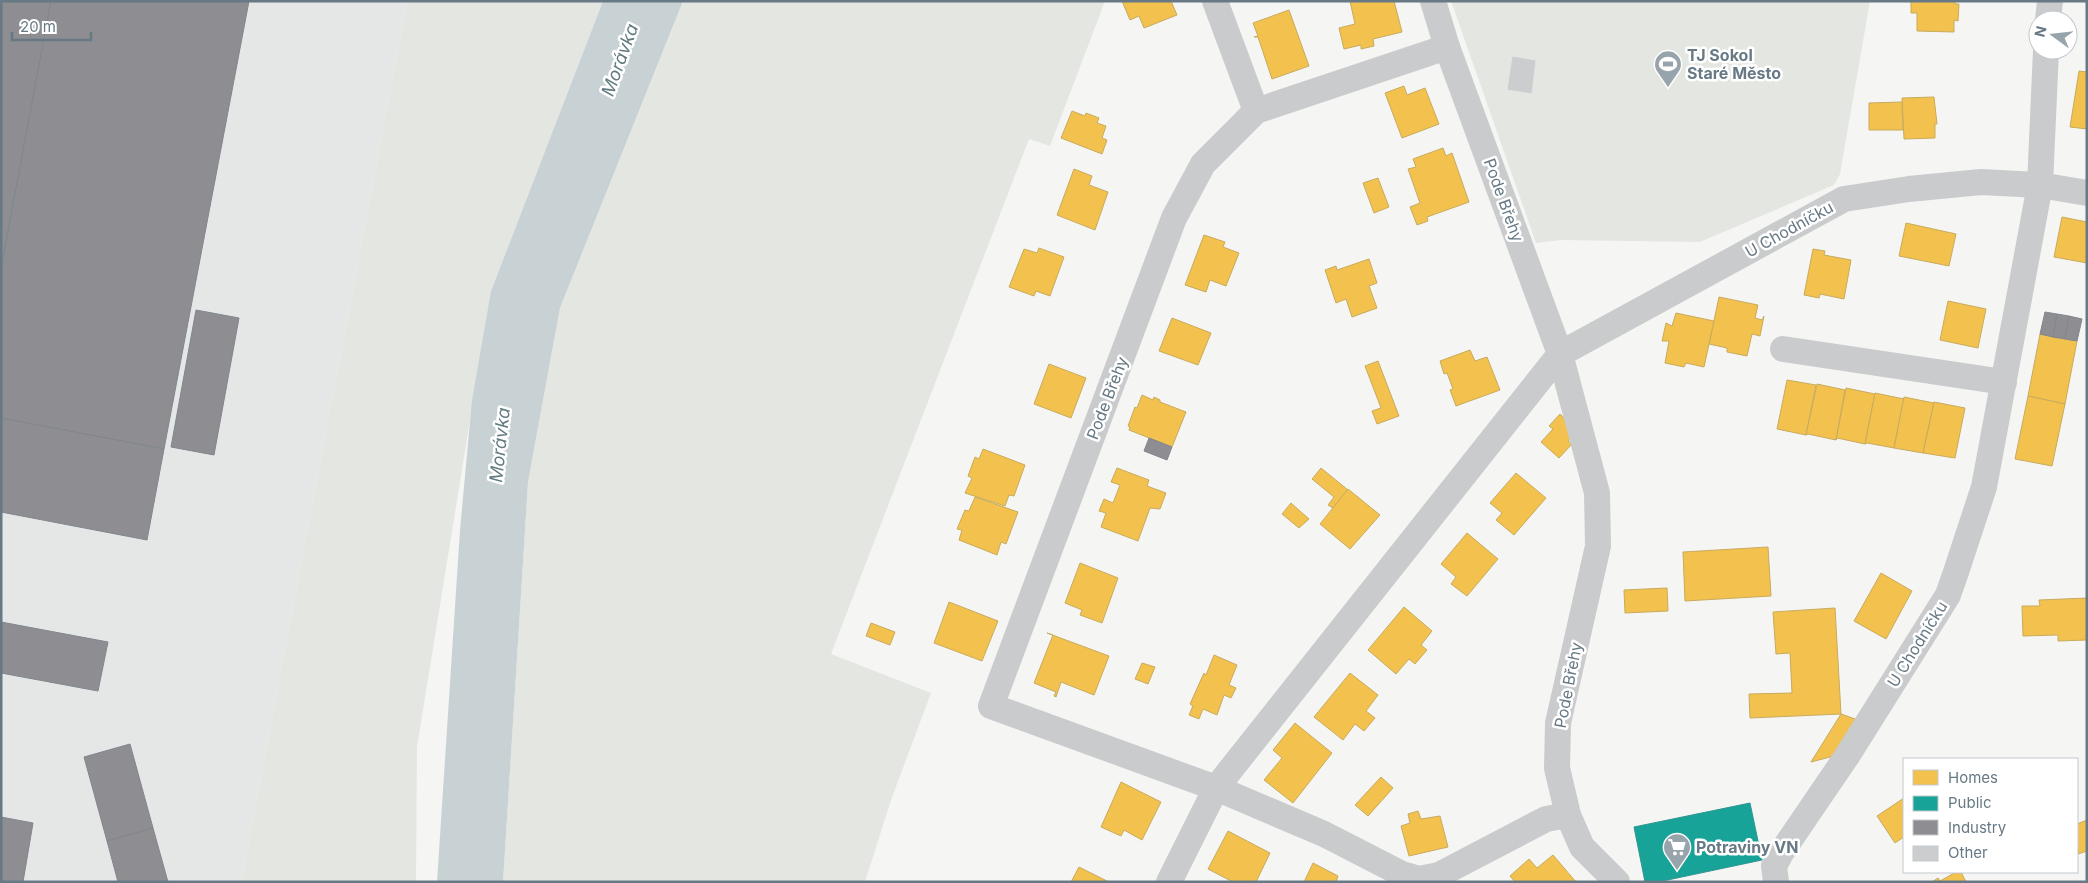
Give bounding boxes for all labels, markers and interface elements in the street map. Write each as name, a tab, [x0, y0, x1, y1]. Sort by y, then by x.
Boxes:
scale bar	[12, 10, 91, 42]
north arrow	[2028, 10, 2078, 60]
text: 20 m	[20, 17, 56, 36]
water label: Morávka	[597, 21, 642, 99]
text: N	[2030, 24, 2050, 39]
place label: TJ Sokol Staré Město	[1687, 45, 1781, 83]
sports icon: TJ Sokol Staré Město	[1653, 49, 1683, 88]
street label: Pode Břehy	[1480, 156, 1528, 244]
street label: U Chodníčku	[1741, 197, 1837, 261]
street label: Pode Břehy	[1082, 354, 1132, 442]
water label: Morávka	[485, 406, 514, 484]
street label: U Chodníčku	[1883, 597, 1951, 691]
street label: Pode Břehy	[1550, 640, 1586, 730]
legend	[1903, 758, 2078, 873]
text: Homes	[1948, 768, 1998, 787]
text: Public	[1948, 793, 1991, 812]
text: Industry	[1948, 818, 2007, 837]
supermarket icon: Potraviny VN	[1662, 832, 1692, 871]
place label: Potraviny VN	[1696, 837, 1798, 857]
text: Other	[1948, 843, 1988, 862]

